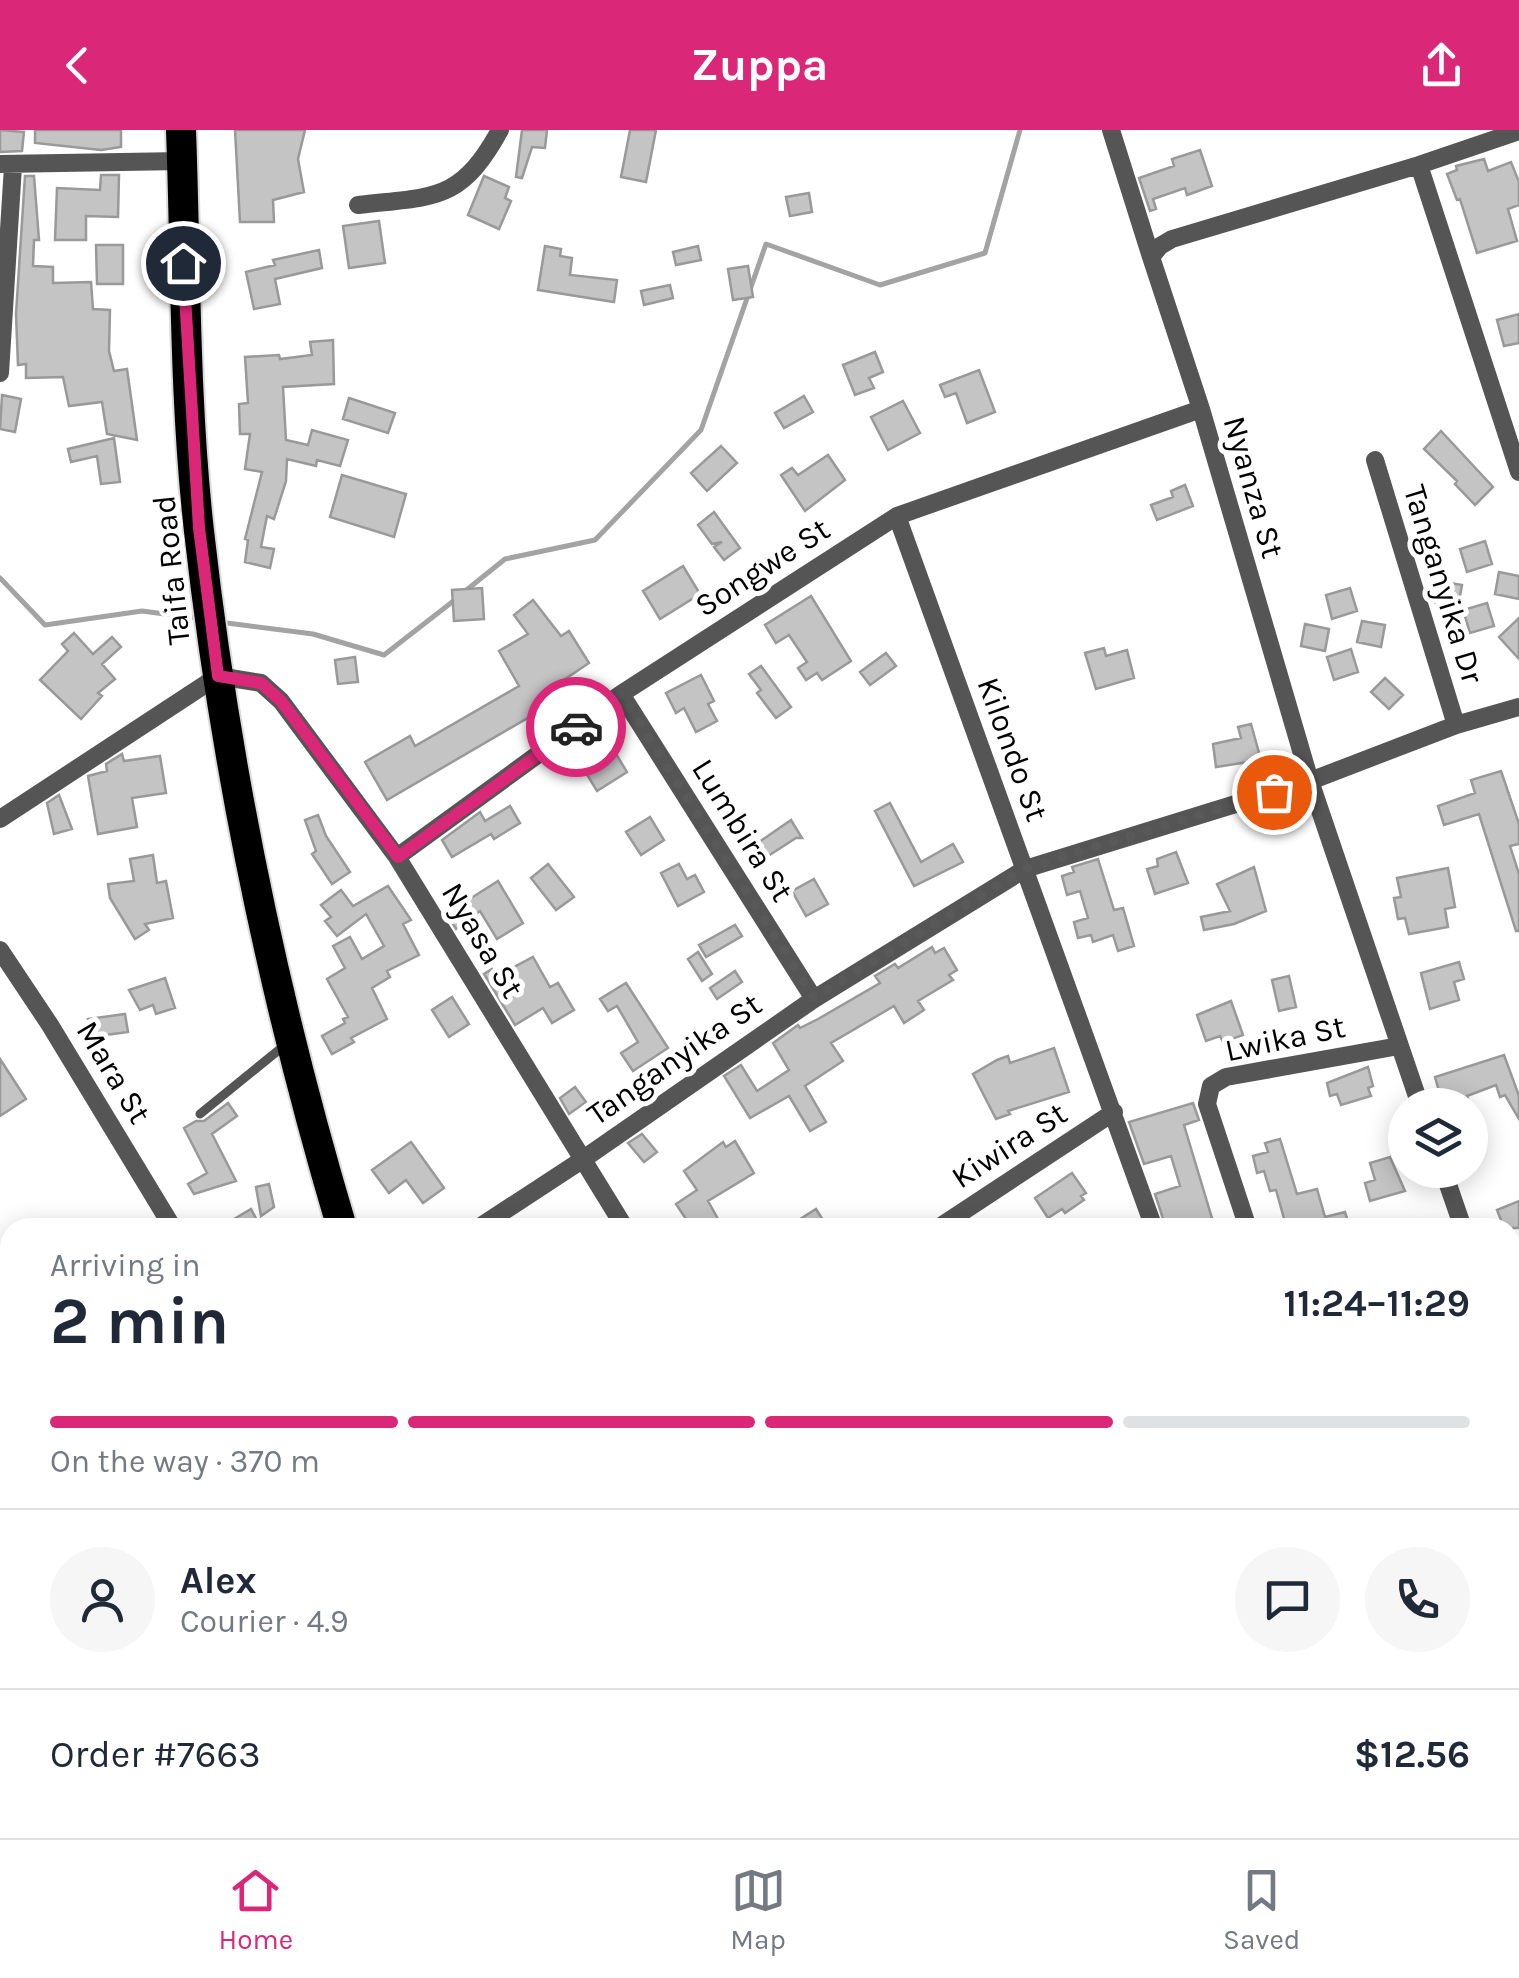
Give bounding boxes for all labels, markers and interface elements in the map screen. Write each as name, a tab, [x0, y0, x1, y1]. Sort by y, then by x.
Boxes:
icon: back	[50, 38, 105, 93]
icon: share	[1414, 38, 1469, 93]
text: Zuppa	[691, 39, 828, 91]
pin	[141, 221, 226, 306]
icon: home	[156, 236, 211, 291]
street label: Nyanza St	[1216, 412, 1291, 562]
street label: Tanganyika Dr	[1396, 480, 1491, 688]
street label: Taifa Road	[145, 493, 198, 647]
street label: Songwe St	[688, 510, 836, 625]
street label: Kilondo St	[969, 672, 1056, 826]
courier	[526, 677, 626, 777]
icon: car	[549, 700, 604, 755]
pin	[1232, 750, 1317, 835]
street label: Lumbira St	[684, 752, 801, 908]
icon: bag	[1247, 765, 1302, 820]
street label: Nyasa St	[434, 876, 531, 1005]
street label: Tanganyika St	[580, 986, 769, 1133]
street label: Lwika St	[1222, 1008, 1348, 1069]
street label: Mara St	[69, 1014, 159, 1130]
map controls	[1388, 1088, 1488, 1188]
button: layers	[1388, 1088, 1488, 1188]
street label: Kiwira St	[945, 1095, 1074, 1196]
text: Arriving in	[50, 1247, 201, 1284]
text: 11:24–11:29	[1284, 1281, 1470, 1326]
text: 2 min	[50, 1283, 229, 1359]
text: On the way · 370 m	[50, 1443, 320, 1480]
button: person	[50, 1547, 155, 1652]
button: chat	[1235, 1547, 1340, 1652]
button: phone	[1365, 1547, 1470, 1652]
text: Alex	[180, 1558, 257, 1603]
text: Courier · 4.9	[180, 1603, 349, 1640]
text: Order #7663	[50, 1732, 261, 1777]
text: $12.56	[1354, 1732, 1470, 1777]
tab: Home	[219, 1863, 293, 1956]
tab: Map	[730, 1863, 786, 1956]
tab: Saved	[1223, 1863, 1300, 1956]

